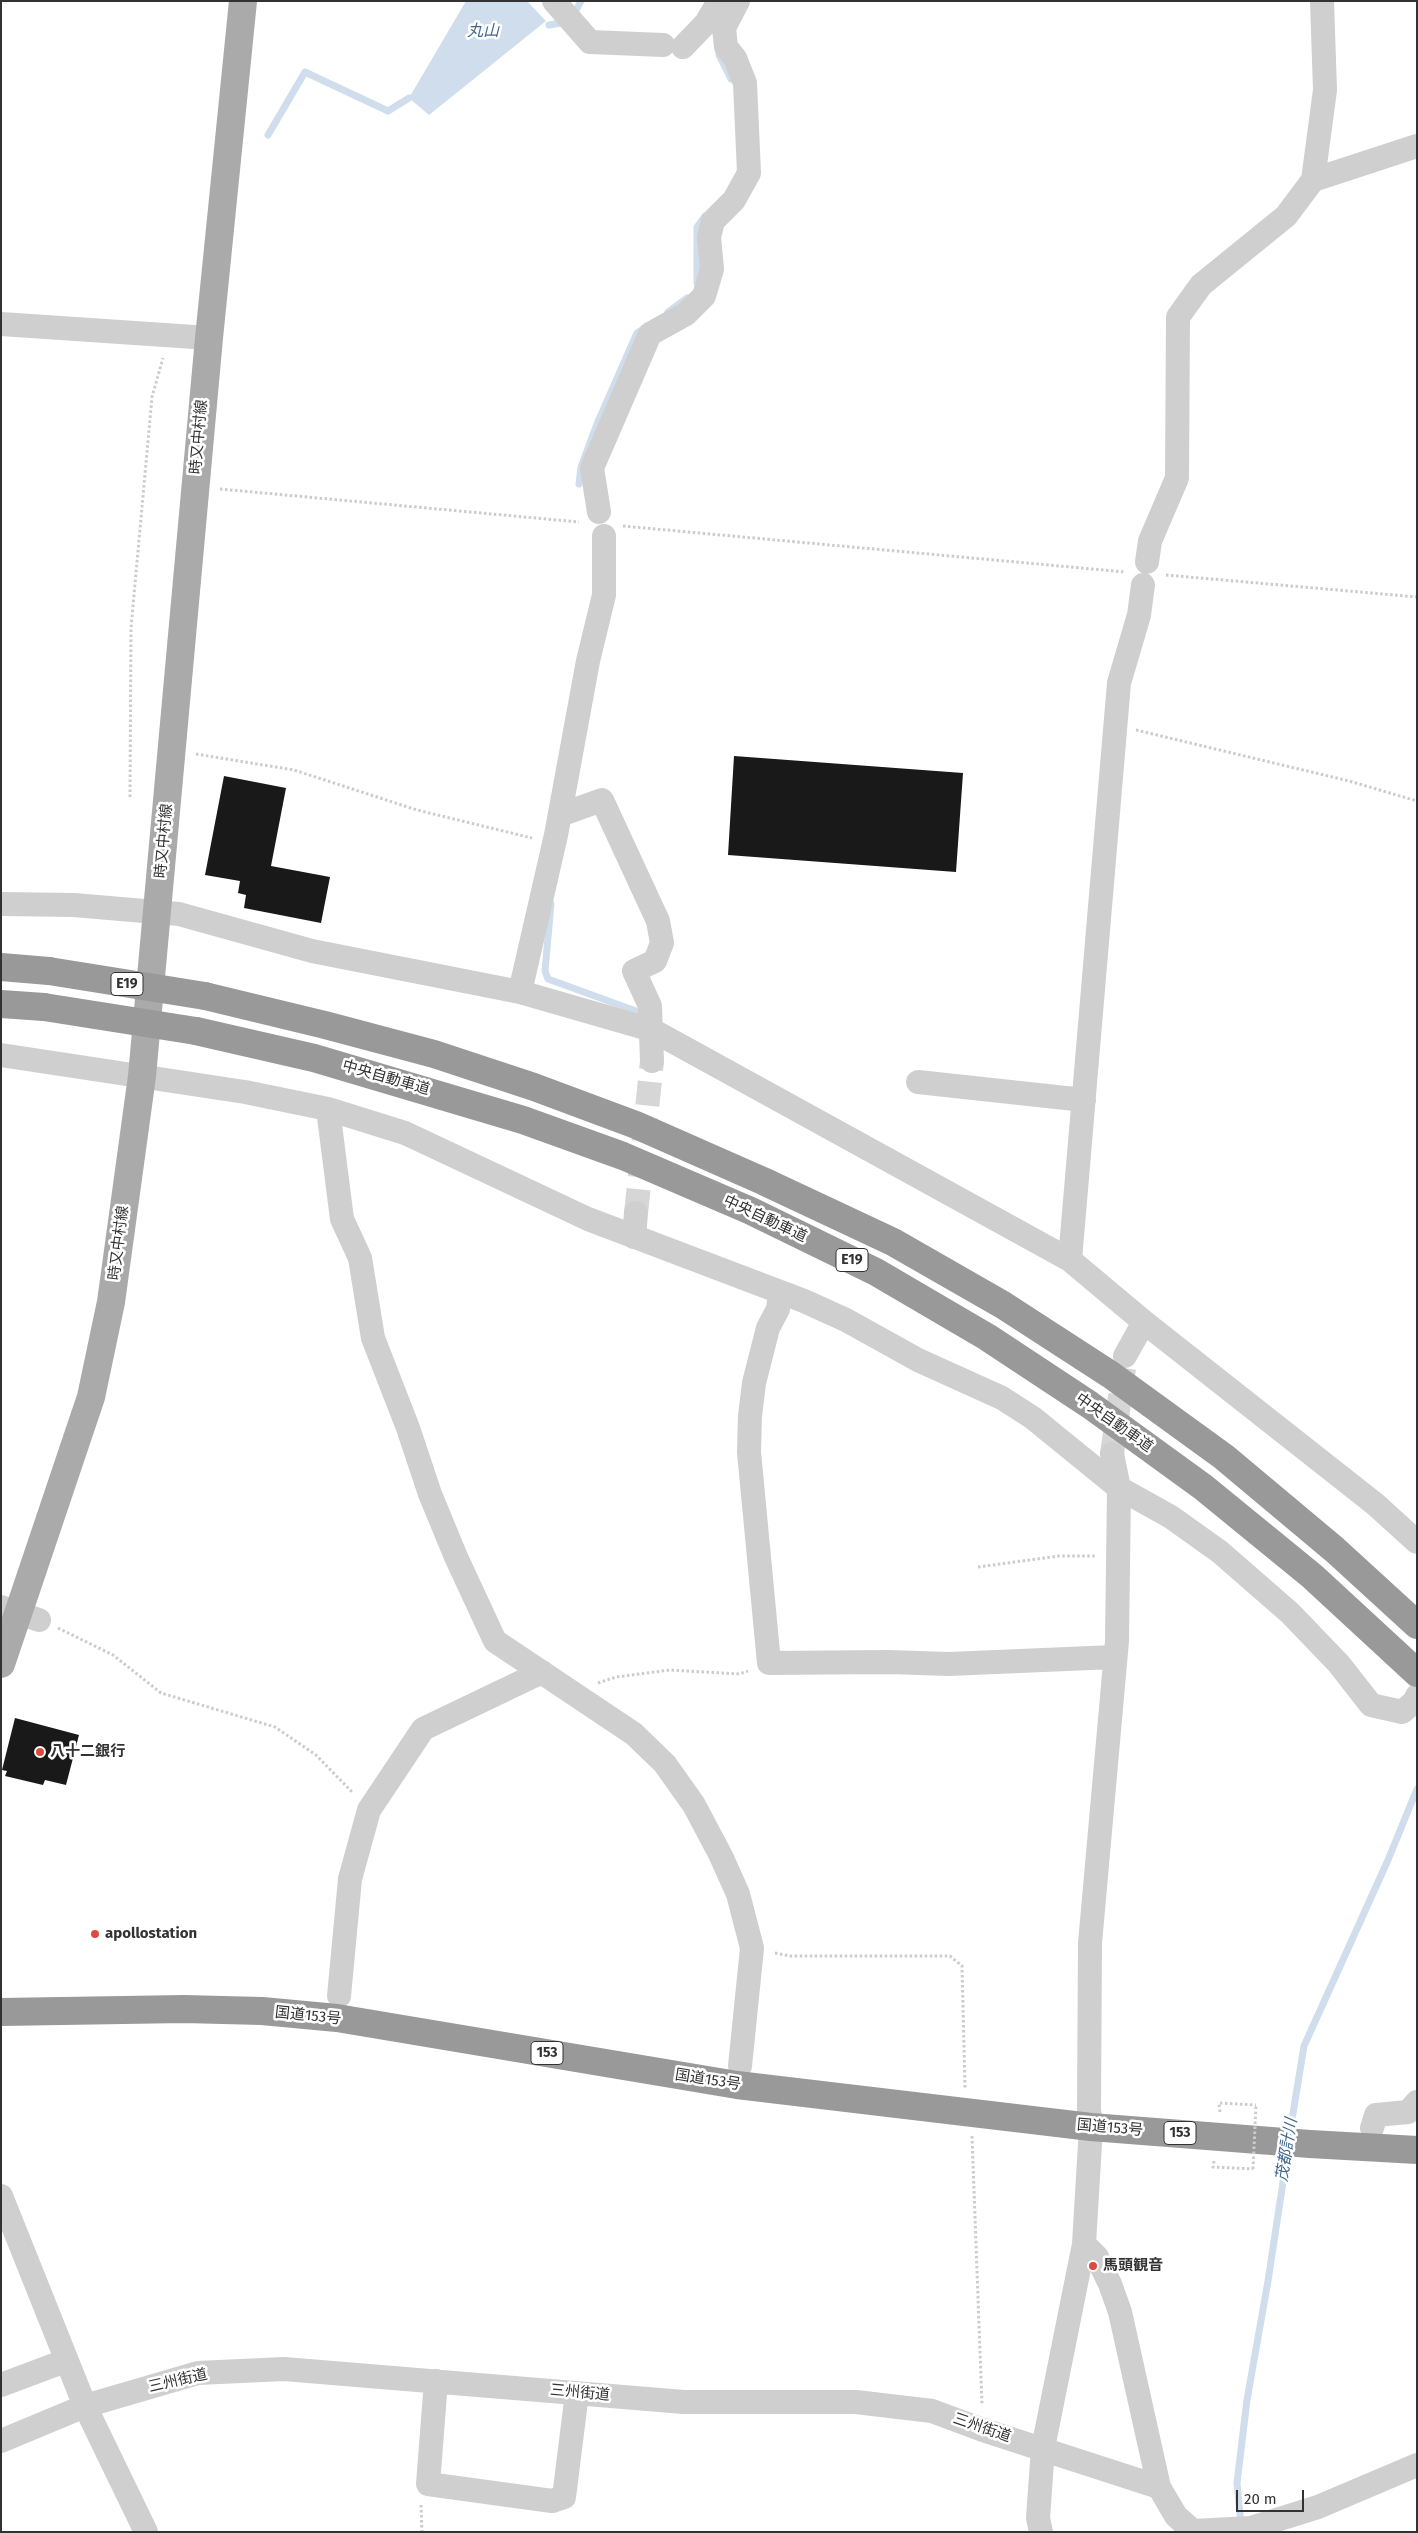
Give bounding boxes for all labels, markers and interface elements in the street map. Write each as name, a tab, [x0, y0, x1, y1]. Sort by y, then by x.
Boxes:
water label: 丸山	[467, 22, 499, 42]
street label: 時又中村線	[187, 399, 211, 475]
street label: 時又中村線	[152, 803, 176, 879]
road number: E19	[111, 972, 143, 996]
street label: 中央自動車道	[340, 1057, 432, 1099]
street label: 中央自動車道	[720, 1192, 810, 1246]
street label: 時又中村線	[105, 1205, 133, 1281]
road number: E19	[836, 1248, 868, 1272]
street label: 中央自動車道	[1072, 1390, 1156, 1456]
place label: 八十二銀行	[50, 1743, 125, 1761]
marker: 八十二銀行	[34, 1746, 46, 1758]
place label: apollostation	[105, 1925, 197, 1943]
marker: apollostation	[89, 1928, 101, 1940]
street label: 国道153号	[274, 2004, 342, 2028]
road number: 153	[531, 2042, 563, 2064]
street label: 国道153号	[674, 2066, 742, 2094]
street label: 国道153号	[1076, 2116, 1144, 2140]
water label: 茂都計川	[1273, 2117, 1301, 2183]
road number: 153	[1164, 2122, 1196, 2144]
place label: 馬頭観音	[1103, 2257, 1163, 2275]
marker: 馬頭観音	[1087, 2260, 1099, 2272]
street label: 三州街道	[147, 2365, 209, 2397]
street label: 三州街道	[549, 2381, 611, 2405]
street label: 三州街道	[951, 2410, 1013, 2446]
scale bar	[1238, 2480, 1306, 2512]
text: 20 m	[1244, 2490, 1277, 2508]

